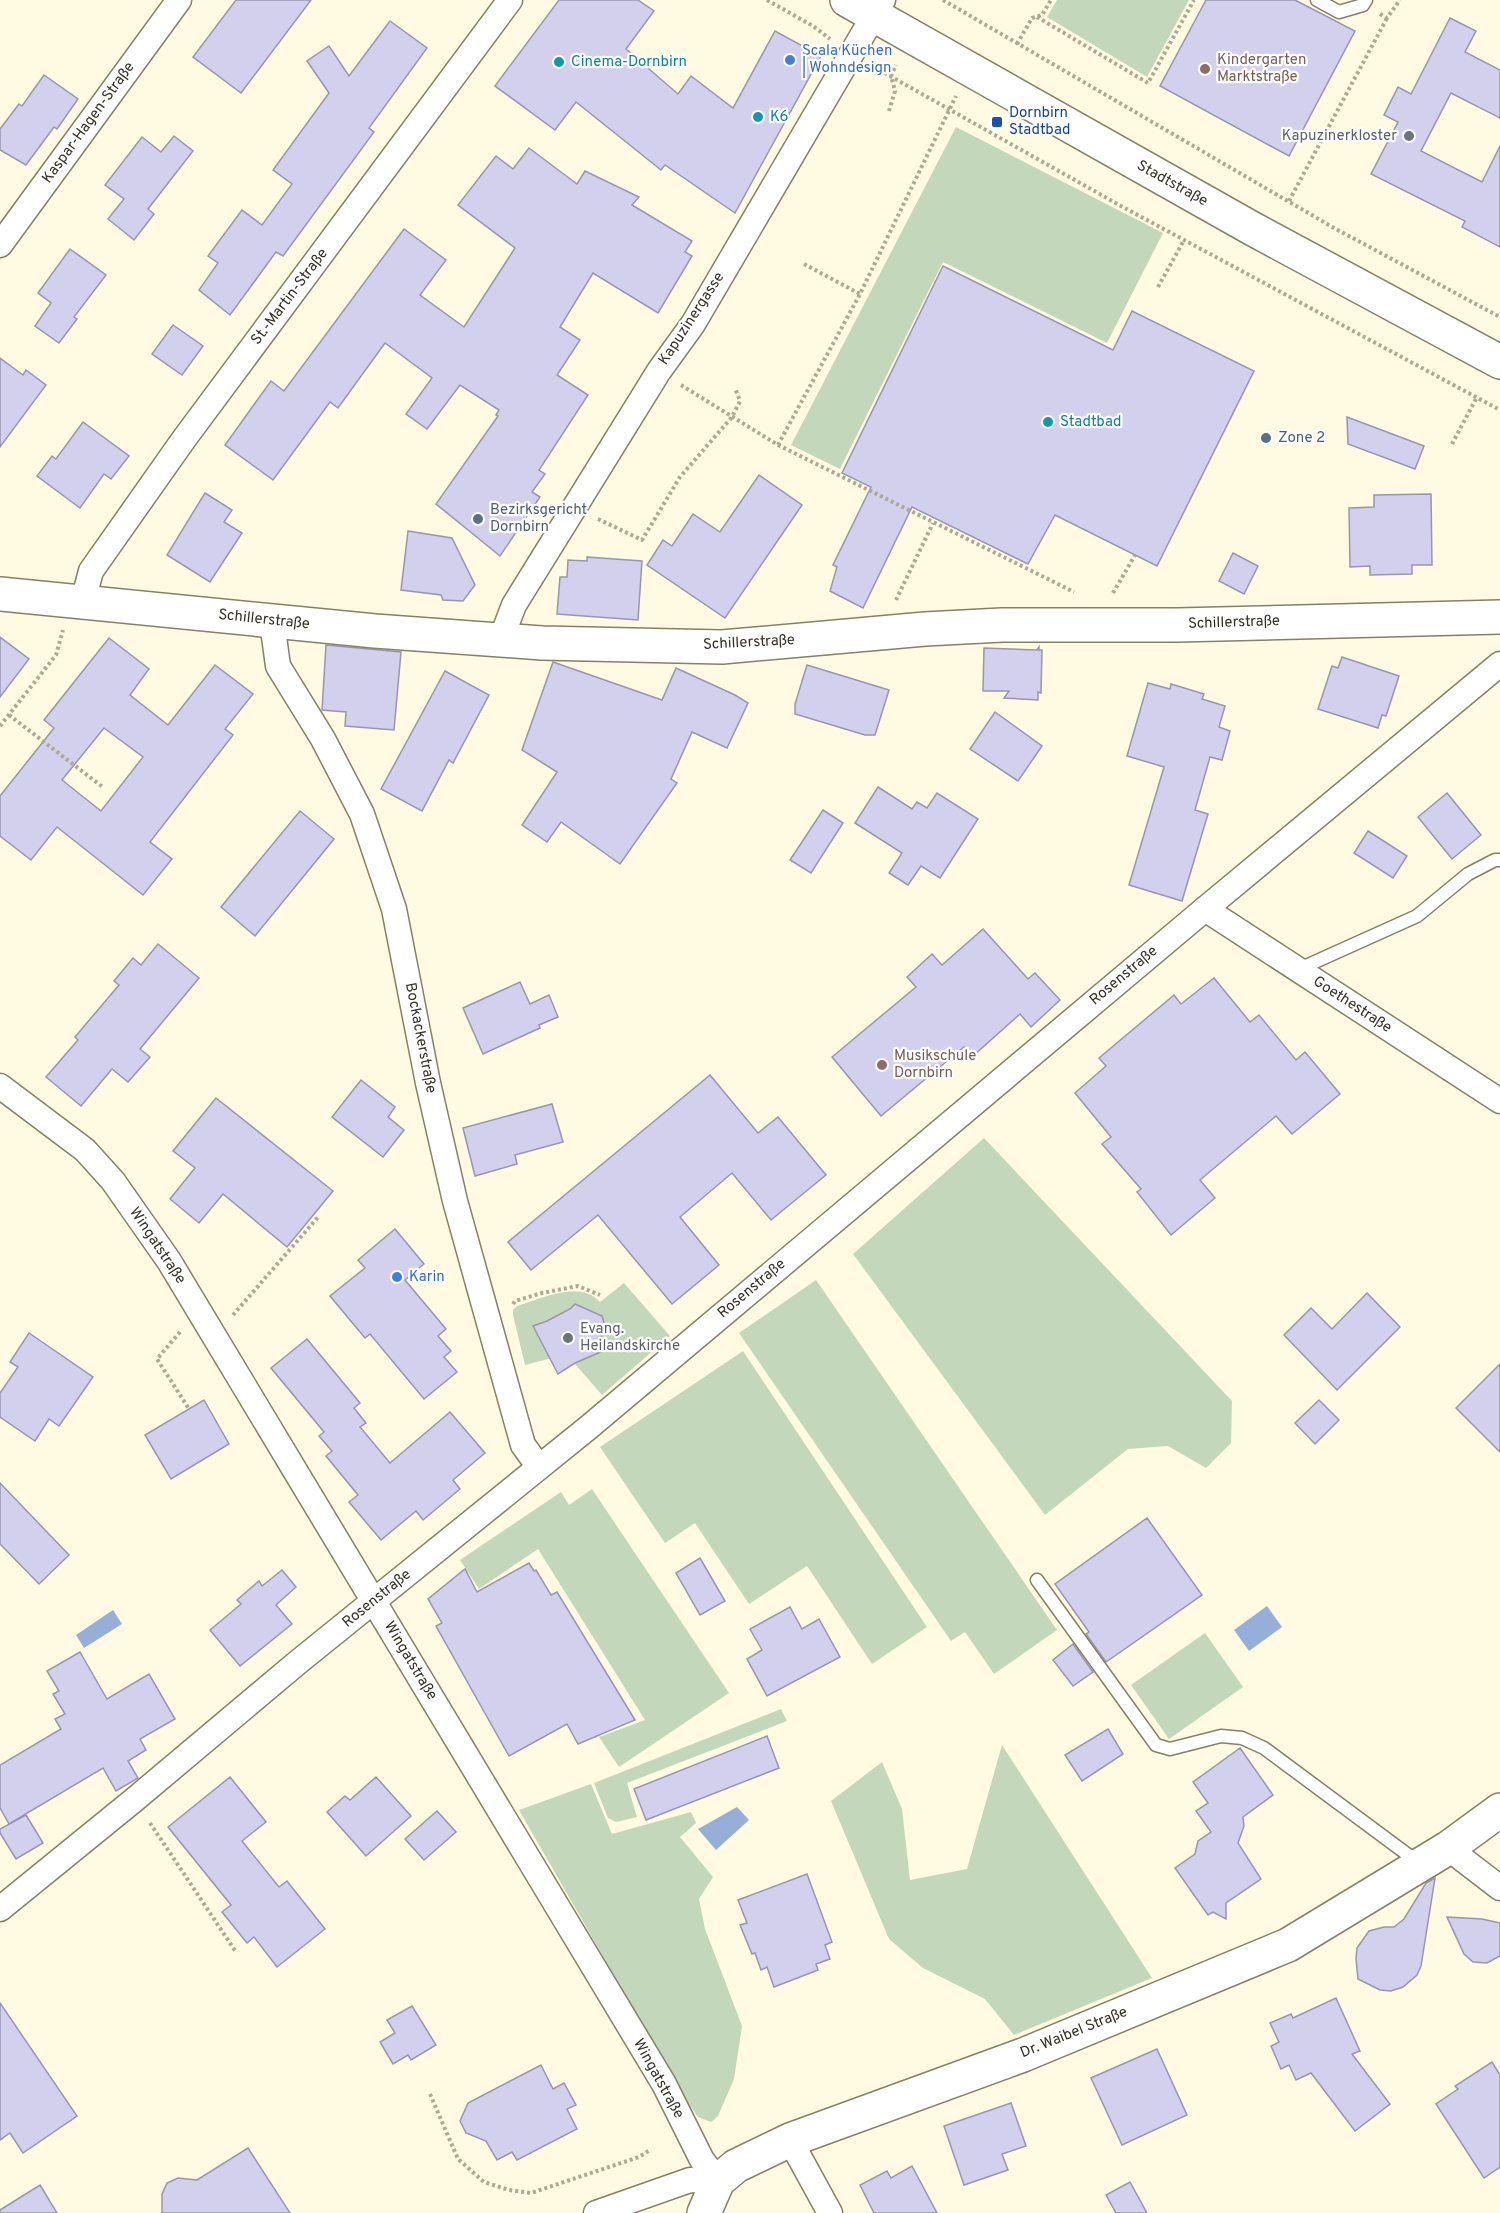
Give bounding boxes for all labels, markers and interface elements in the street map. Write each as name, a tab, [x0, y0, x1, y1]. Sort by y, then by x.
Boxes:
place label: Scala Küchen | Wohndesign	[802, 42, 892, 78]
place label: Kindergarten Marktstraße	[1217, 51, 1306, 87]
place label: Cinema-Dornbirn	[571, 53, 687, 72]
marker: Scala Küchen | Wohndesign	[783, 53, 797, 67]
marker: Cinema-Dornbirn	[552, 55, 566, 69]
street label: Kaspar-Hagen-Straße	[39, 59, 139, 187]
marker: Kindergarten Marktstraße	[1198, 62, 1212, 76]
place label: Dornbirn Stadtbad	[1009, 104, 1070, 140]
place label: K6	[770, 108, 788, 127]
marker: K6	[751, 110, 765, 124]
marker: Dornbirn Stadtbad	[990, 115, 1004, 129]
place label: Kapuzinerkloster	[1282, 127, 1397, 146]
marker: Kapuzinerkloster	[1402, 129, 1416, 143]
street label: Stadtstraße	[1133, 157, 1211, 211]
street label: St.-Martin-Straße	[247, 245, 333, 349]
street label: Kapuzinergasse	[655, 269, 729, 369]
place label: Stadtbad	[1060, 413, 1121, 432]
marker: Stadtbad	[1041, 415, 1055, 429]
place label: Zone 2	[1278, 429, 1325, 448]
marker: Zone 2	[1259, 431, 1273, 445]
place label: Bezirksgericht Dornbirn	[490, 501, 587, 537]
marker: Bezirksgericht Dornbirn	[471, 512, 485, 526]
street label: Schillerstraße	[217, 606, 311, 634]
street label: Schillerstraße	[1188, 612, 1280, 634]
street label: Schillerstraße	[703, 631, 795, 655]
street label: Rosenstraße	[1086, 942, 1162, 1010]
street label: Goethestraße	[1309, 972, 1395, 1038]
street label: Bockackerstraße	[400, 981, 440, 1095]
place label: Musikschule Dornbirn	[894, 1047, 976, 1083]
marker: Musikschule Dornbirn	[875, 1058, 889, 1072]
street label: Wingatstraße	[124, 1204, 190, 1288]
street label: Rosenstraße	[714, 1255, 790, 1323]
place label: Karin	[409, 1268, 445, 1287]
marker: Karin	[390, 1270, 404, 1284]
place label: Evang. Heilandskirche	[580, 1320, 680, 1356]
marker: Evang. Heilandskirche	[561, 1331, 575, 1345]
street label: Rosenstraße	[339, 1565, 415, 1633]
street label: Wingatstraße	[379, 1618, 441, 1704]
street label: Dr. Waibel Straße	[1018, 2003, 1130, 2063]
street label: Wingatstraße	[628, 2036, 688, 2122]

